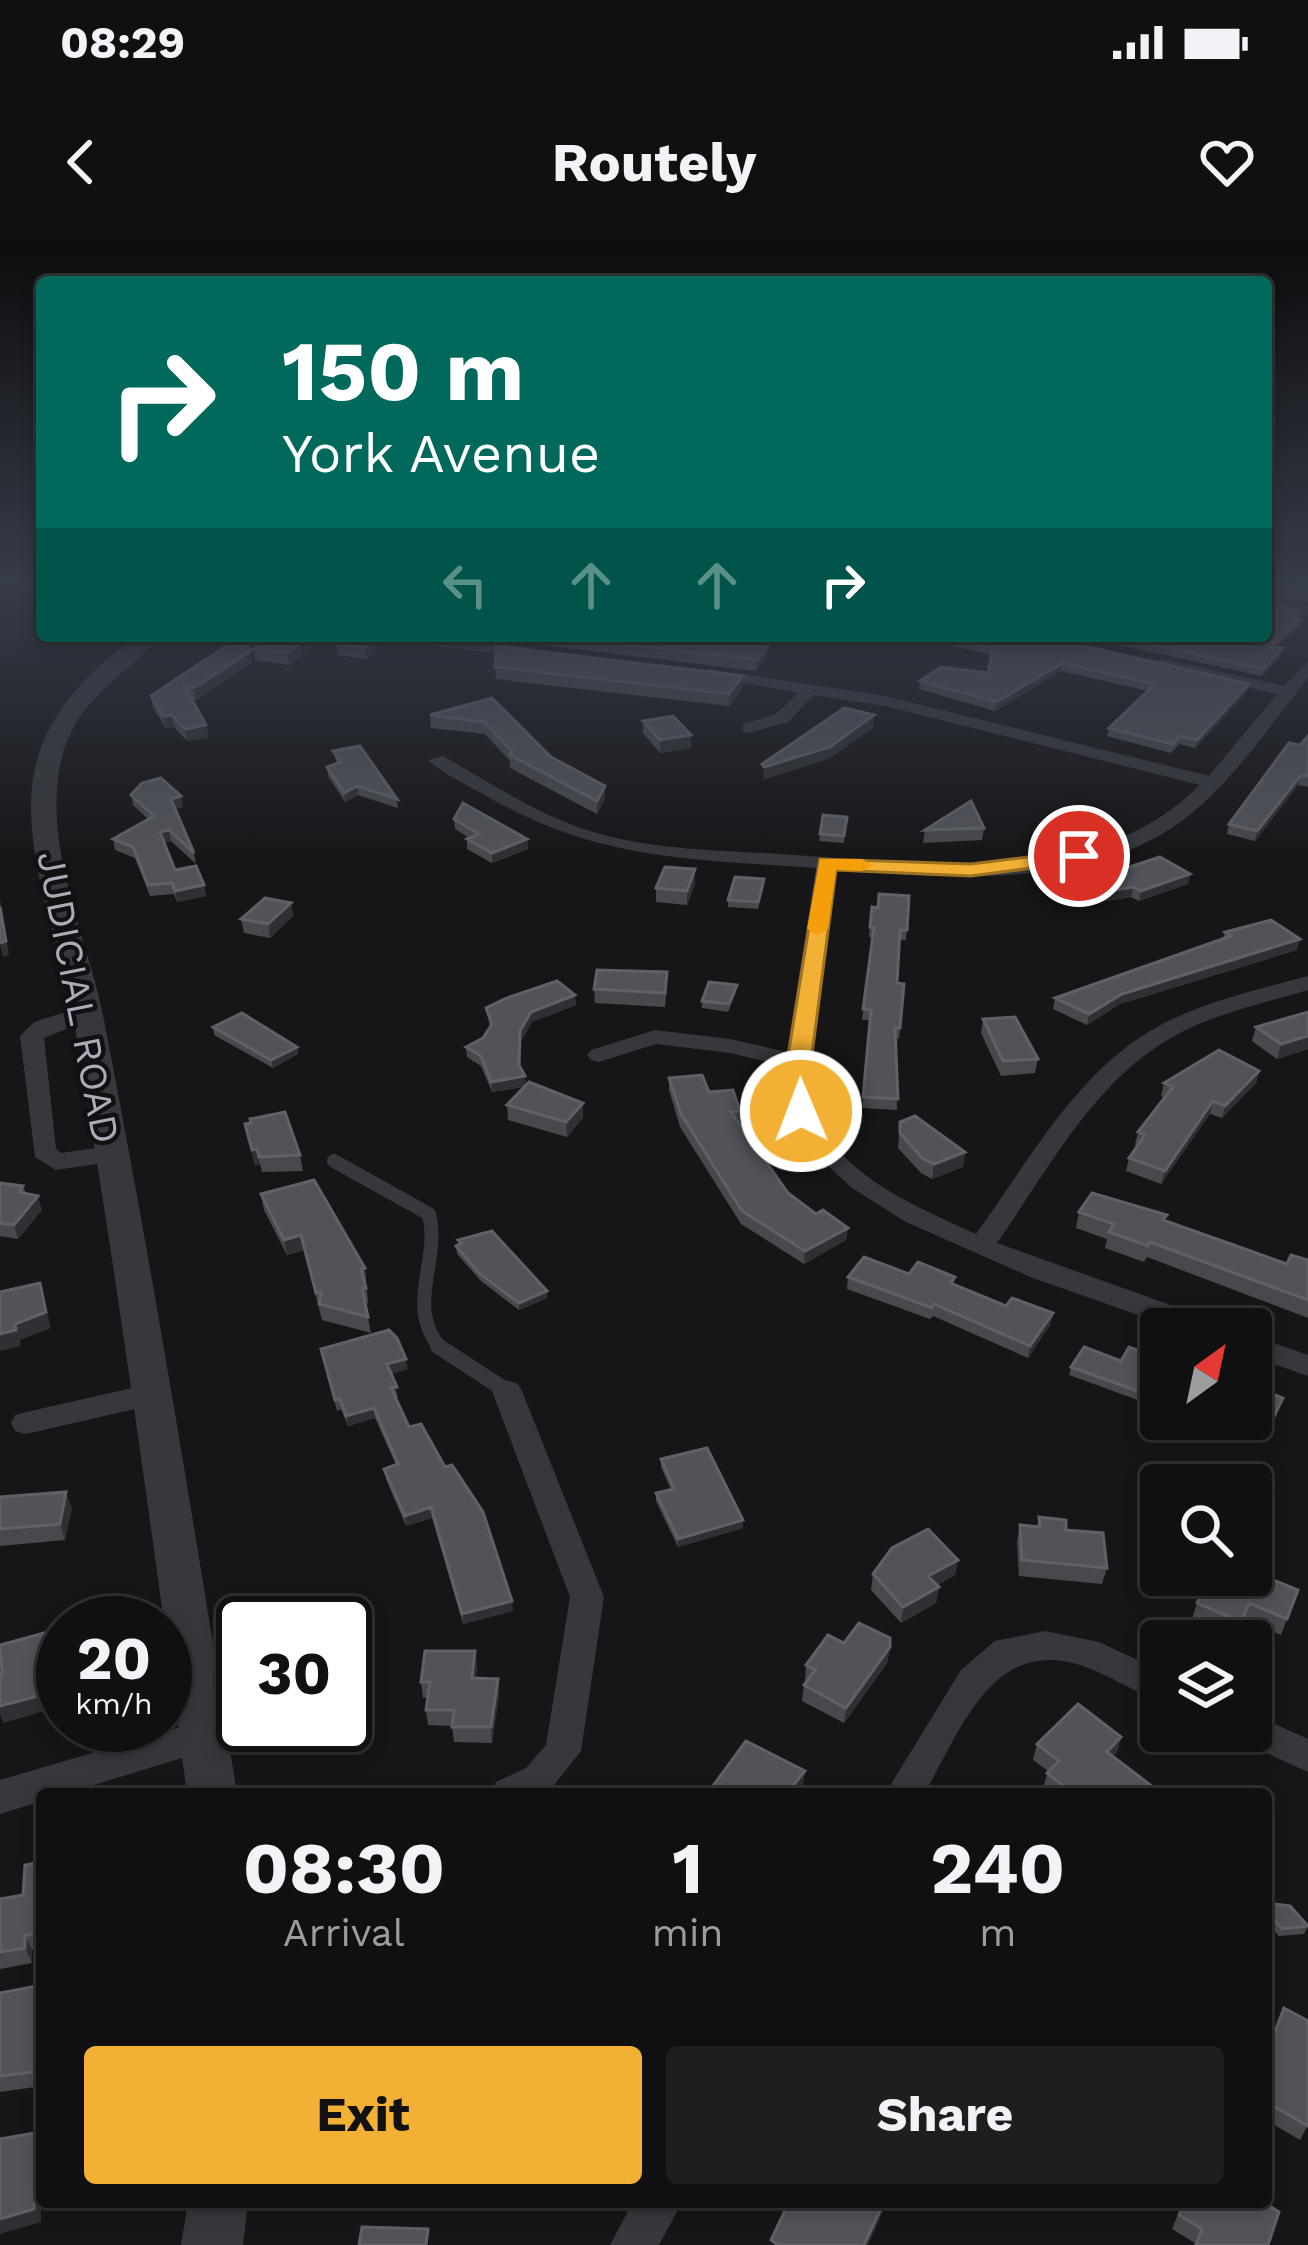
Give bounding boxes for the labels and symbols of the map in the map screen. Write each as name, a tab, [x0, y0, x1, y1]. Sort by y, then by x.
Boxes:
pin	[1028, 805, 1130, 907]
street label: JUDICIAL ROAD	[28, 847, 129, 1147]
position arrow	[738, 1048, 864, 1174]
north arrow	[1140, 1308, 1272, 1440]
speed limit sign: 30	[216, 1596, 372, 1752]

